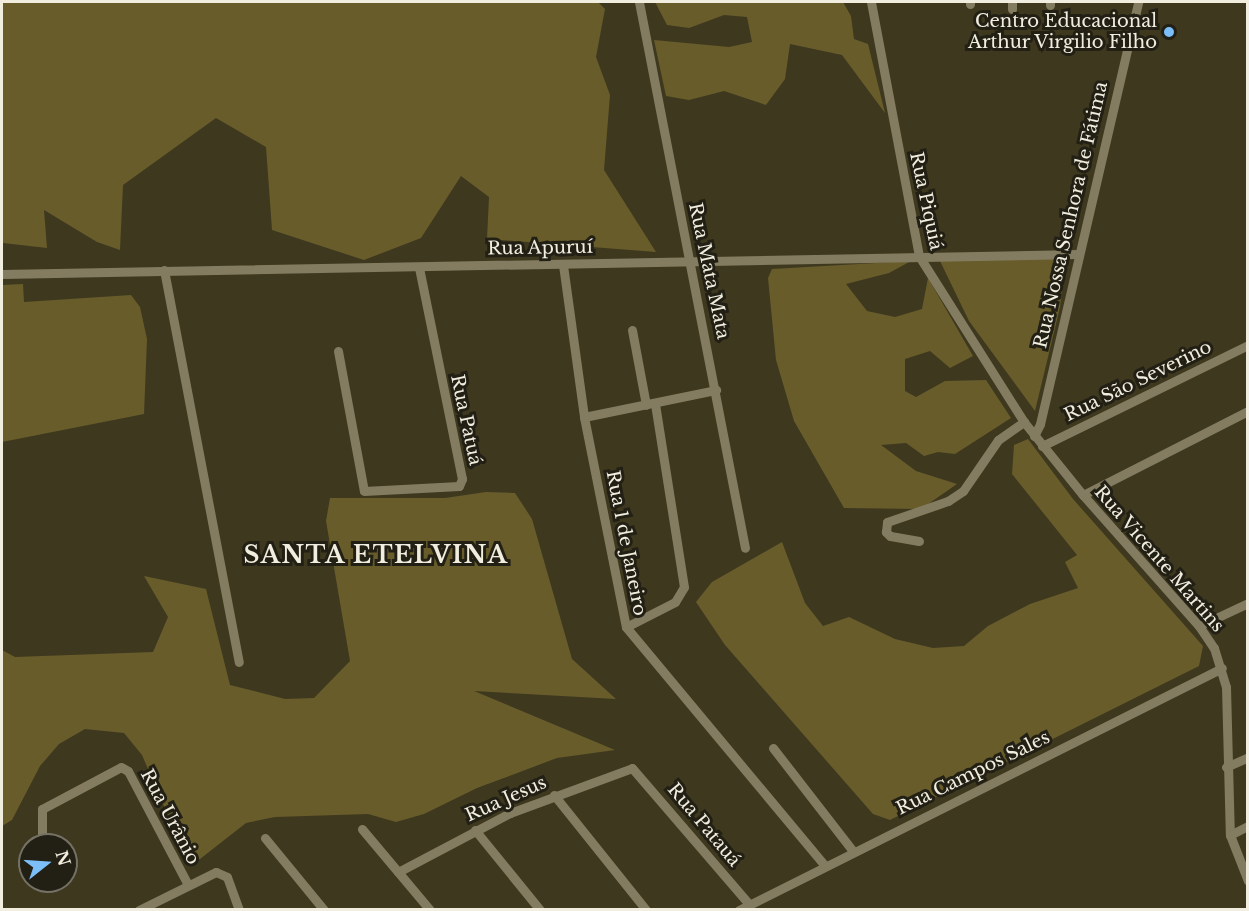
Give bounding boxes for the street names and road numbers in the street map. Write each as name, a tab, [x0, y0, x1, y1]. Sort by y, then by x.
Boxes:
street label: Rua Nossa Senhora de Fátima	[1030, 79, 1112, 351]
street label: Rua Piquiá	[905, 150, 947, 252]
street label: Rua Mata Mata	[684, 201, 734, 341]
street label: Rua Apuruí	[487, 236, 593, 260]
street label: Rua São Severino	[1061, 336, 1215, 426]
street label: Rua Patuá	[446, 373, 486, 467]
street label: Rua 1 de Janeiro	[601, 468, 651, 618]
street label: Rua Vicente Martins	[1089, 481, 1229, 637]
street label: Rua Campos Sales	[893, 726, 1053, 820]
street label: Rua Urânio	[136, 765, 204, 869]
street label: Rua Jesus	[462, 771, 550, 827]
street label: Rua Patauá	[663, 779, 745, 871]

